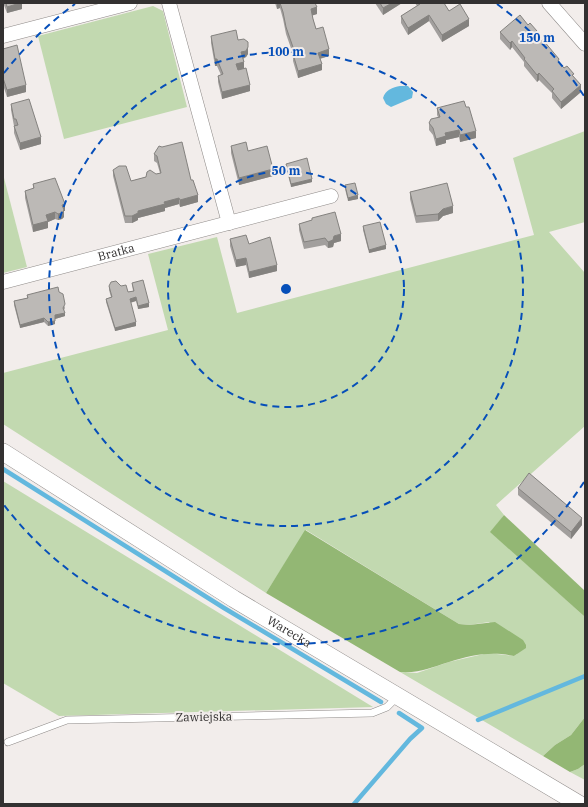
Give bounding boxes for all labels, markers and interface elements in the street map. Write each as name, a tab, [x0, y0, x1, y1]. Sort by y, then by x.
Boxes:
text: 150 m	[519, 30, 555, 45]
text: 100 m	[268, 44, 304, 59]
text: 50 m	[272, 163, 301, 178]
street label: Bratka	[96, 240, 137, 264]
centre of rings	[279, 282, 293, 296]
street label: Warecka	[265, 612, 315, 651]
street label: Zawiejska	[176, 708, 233, 724]

